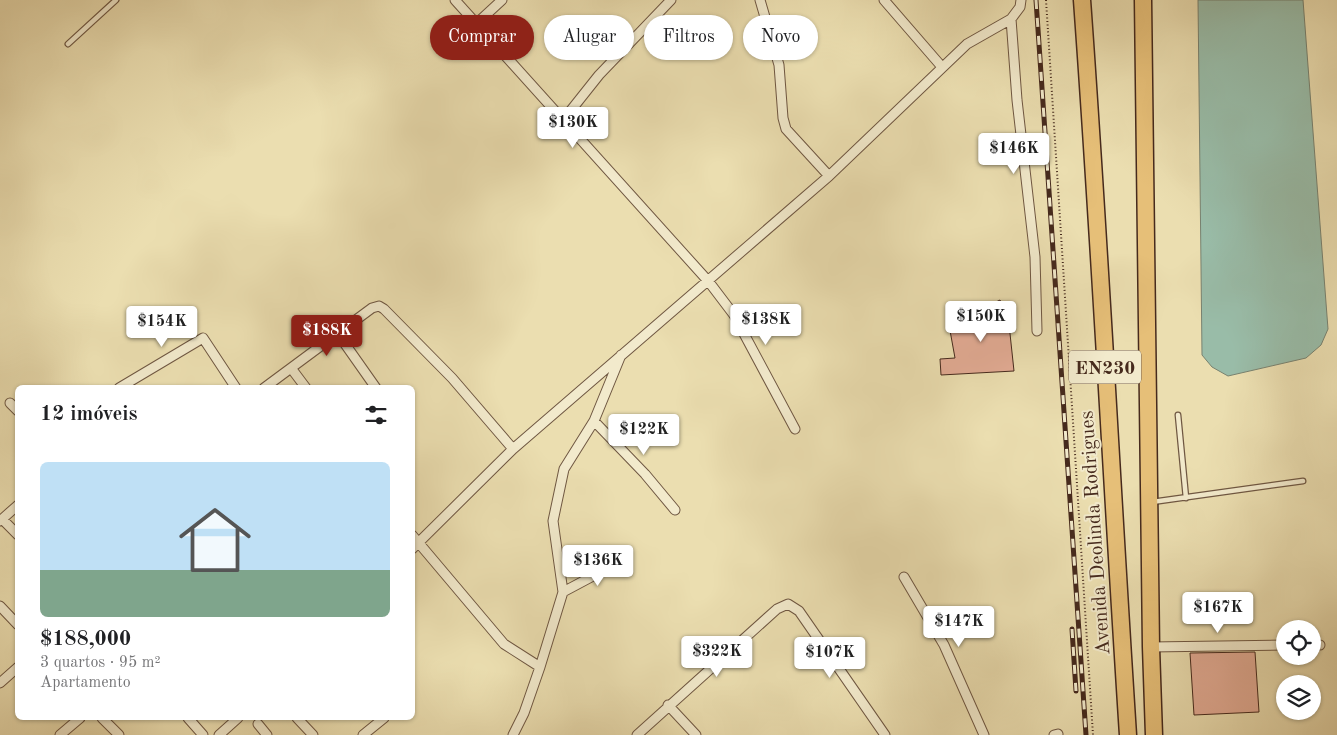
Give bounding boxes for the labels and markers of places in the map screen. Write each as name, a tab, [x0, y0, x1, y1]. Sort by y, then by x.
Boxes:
pin: $130K	[538, 106, 608, 149]
pin: $146K	[979, 132, 1049, 175]
pin: $150K	[946, 300, 1016, 343]
pin: $138K	[731, 304, 801, 346]
pin: $154K	[127, 306, 197, 348]
pin: $188K	[292, 314, 362, 357]
pin: $122K	[609, 414, 679, 456]
pin: $136K	[563, 544, 633, 587]
pin: $167K	[1183, 592, 1253, 634]
pin: $147K	[924, 606, 994, 648]
pin: $322K	[682, 636, 752, 678]
pin: $107K	[795, 636, 865, 679]

